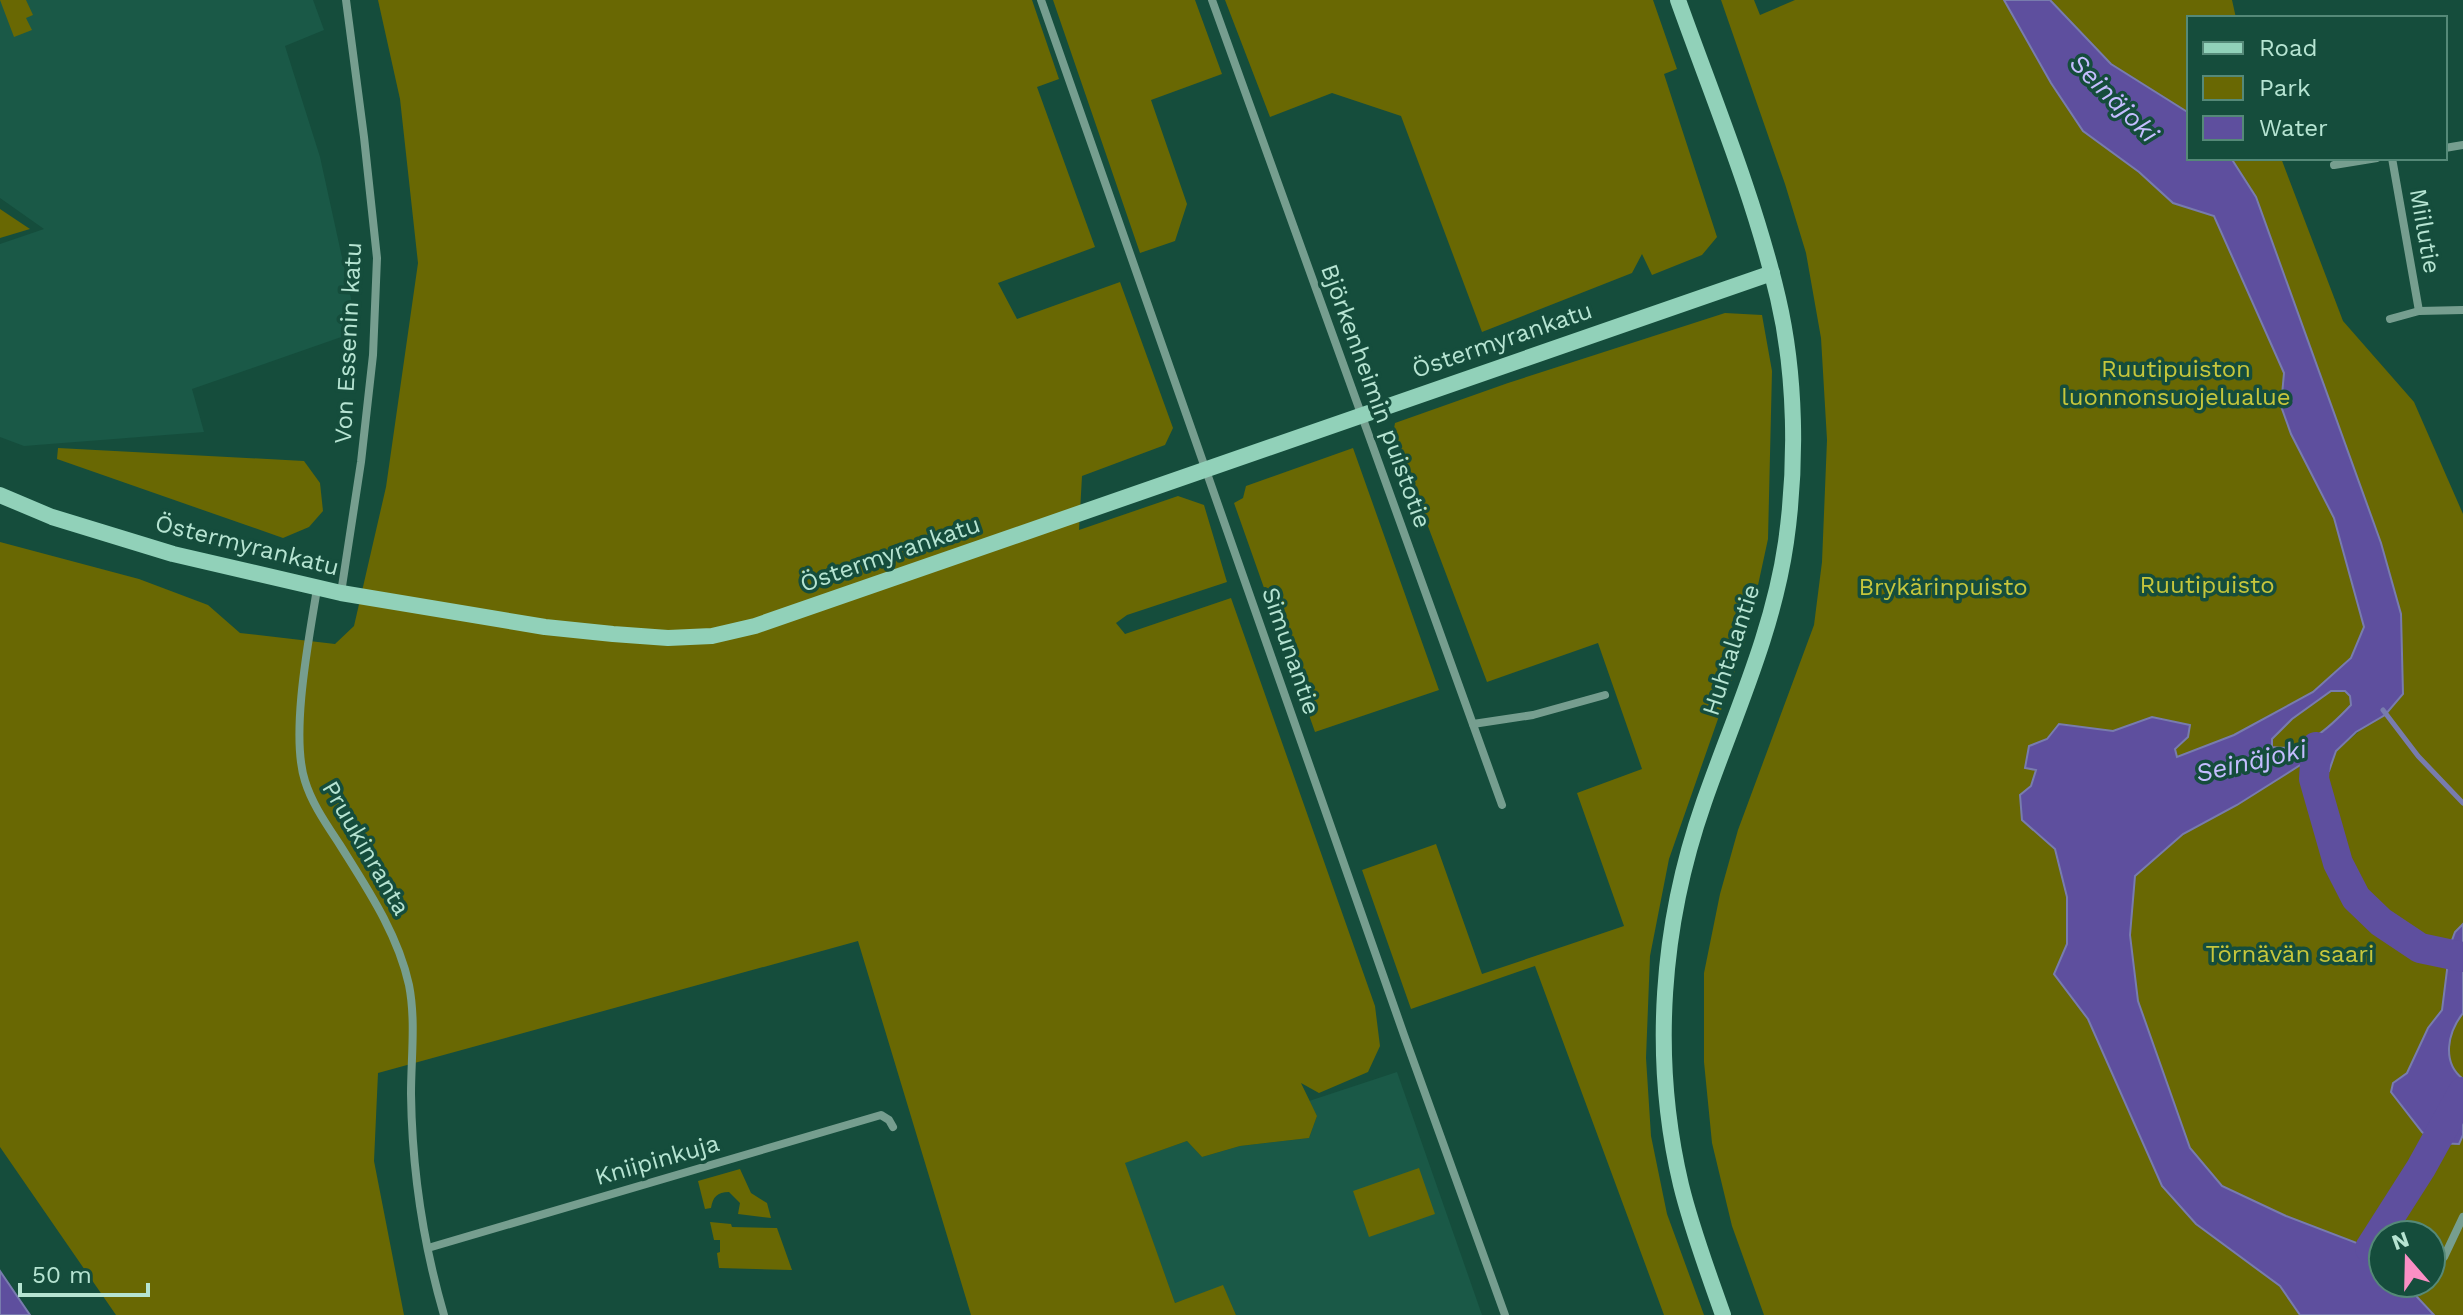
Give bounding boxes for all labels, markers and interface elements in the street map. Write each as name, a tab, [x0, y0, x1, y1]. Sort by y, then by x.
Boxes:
legend	[2187, 16, 2447, 160]
text: Road	[2259, 34, 2318, 62]
water label: Seinäjoki	[2064, 48, 2165, 149]
text: Park	[2259, 74, 2311, 102]
text: Water	[2259, 114, 2328, 142]
street label: Miilutie	[2404, 186, 2446, 276]
street label: Von Essenin katu	[329, 241, 367, 445]
street label: Björkenheimin puistotie	[1315, 260, 1437, 532]
street label: Östermyrankatu	[1408, 296, 1596, 384]
park label: Ruutipuiston luonnonsuojelualue	[2061, 355, 2291, 411]
street label: Östermyrankatu	[152, 509, 342, 581]
street label: Östermyrankatu	[796, 510, 984, 598]
park label: Ruutipuisto	[2139, 571, 2275, 599]
park label: Brykärinpuisto	[1858, 573, 2028, 601]
street label: Huhtalantie	[1697, 581, 1765, 719]
street label: Simunantie	[1256, 584, 1326, 718]
water label: Seinäjoki	[2193, 733, 2311, 788]
street label: Pruukinranta	[316, 776, 416, 920]
park label: Törnävän saari	[2206, 940, 2374, 968]
street label: Kniipinkuja	[592, 1129, 722, 1191]
north arrow	[2367, 1219, 2447, 1299]
text: N	[2388, 1226, 2412, 1255]
scale bar	[20, 1247, 148, 1297]
text: 50 m	[32, 1261, 92, 1289]

